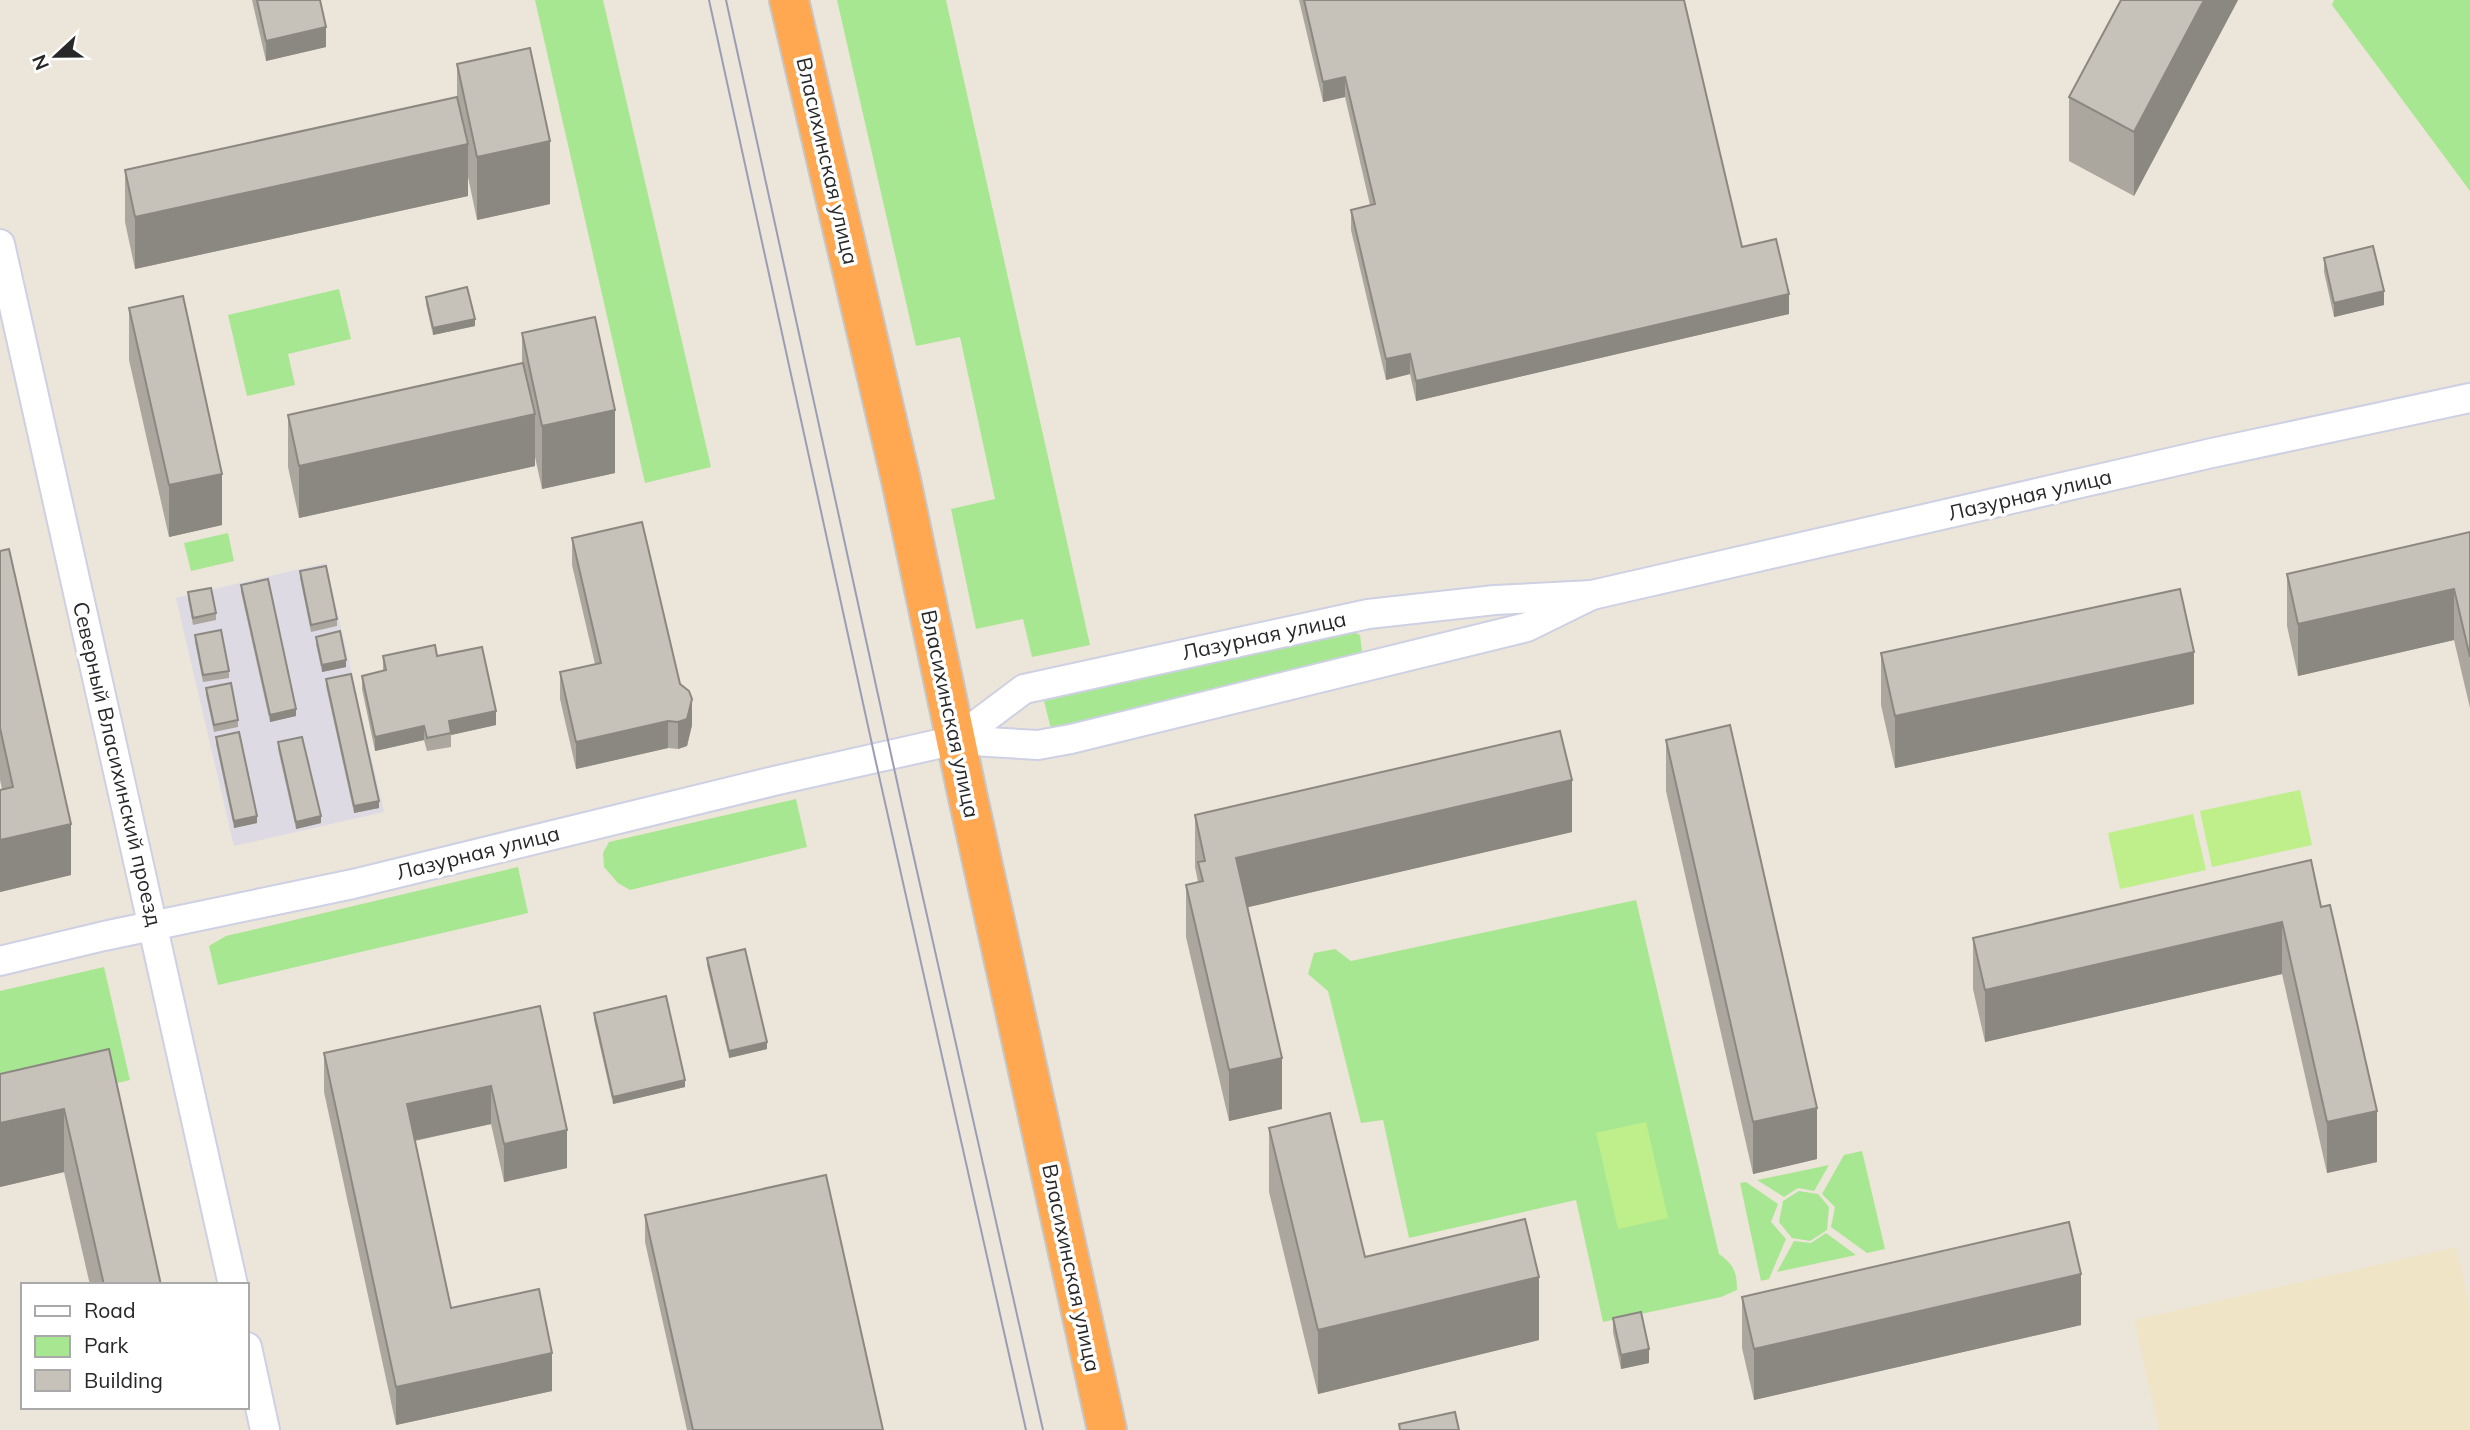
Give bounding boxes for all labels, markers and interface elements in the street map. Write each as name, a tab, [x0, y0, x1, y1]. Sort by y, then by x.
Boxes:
north arrow	[21, 21, 91, 91]
text: N	[26, 51, 54, 74]
street label: Власихинская улица	[791, 55, 864, 267]
street label: Лазурная улица	[1945, 463, 2114, 526]
street label: Северный Власихинский проезд	[68, 599, 168, 929]
street label: Лазурная улица	[1179, 605, 1348, 665]
street label: Власихинская улица	[916, 607, 986, 820]
street label: Лазурная улица	[393, 819, 562, 885]
street label: Власихинская улица	[1037, 1161, 1107, 1374]
legend	[21, 1283, 248, 1409]
text: Road	[84, 1297, 135, 1323]
text: Park	[84, 1332, 128, 1358]
text: Building	[84, 1367, 163, 1393]

